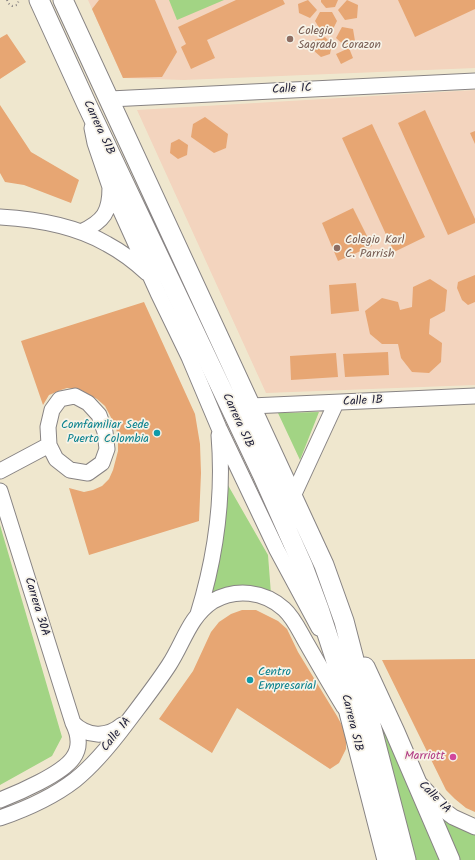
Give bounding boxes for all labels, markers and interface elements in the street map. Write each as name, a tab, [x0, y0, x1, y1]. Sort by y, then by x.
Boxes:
place label: Colegio Sagrado Corazon	[298, 25, 381, 53]
marker: Colegio Sagrado Corazon	[285, 34, 295, 44]
street label: Calle 1C	[272, 82, 312, 98]
street label: Carrera 51B	[79, 98, 117, 158]
place label: Colegio Karl C. Parrish	[345, 234, 404, 262]
marker: Colegio Karl C. Parrish	[332, 243, 342, 253]
street label: Carrera 51B	[218, 391, 256, 451]
street label: Calle 1B	[342, 394, 384, 410]
place label: Comfamiliar Sede Puerto Colombia	[61, 419, 149, 447]
marker: Comfamiliar Sede Puerto Colombia	[152, 428, 162, 438]
street label: Carrera 30A	[20, 576, 52, 638]
place label: Centro Empresarial	[258, 666, 316, 694]
marker: Centro Empresarial	[245, 675, 255, 685]
street label: Carrera 51B	[337, 693, 365, 753]
street label: Calle 1A	[99, 715, 135, 755]
place label: Marriott	[404, 750, 445, 764]
marker: Marriott	[448, 752, 458, 762]
street label: Calle 1A	[415, 779, 453, 817]

